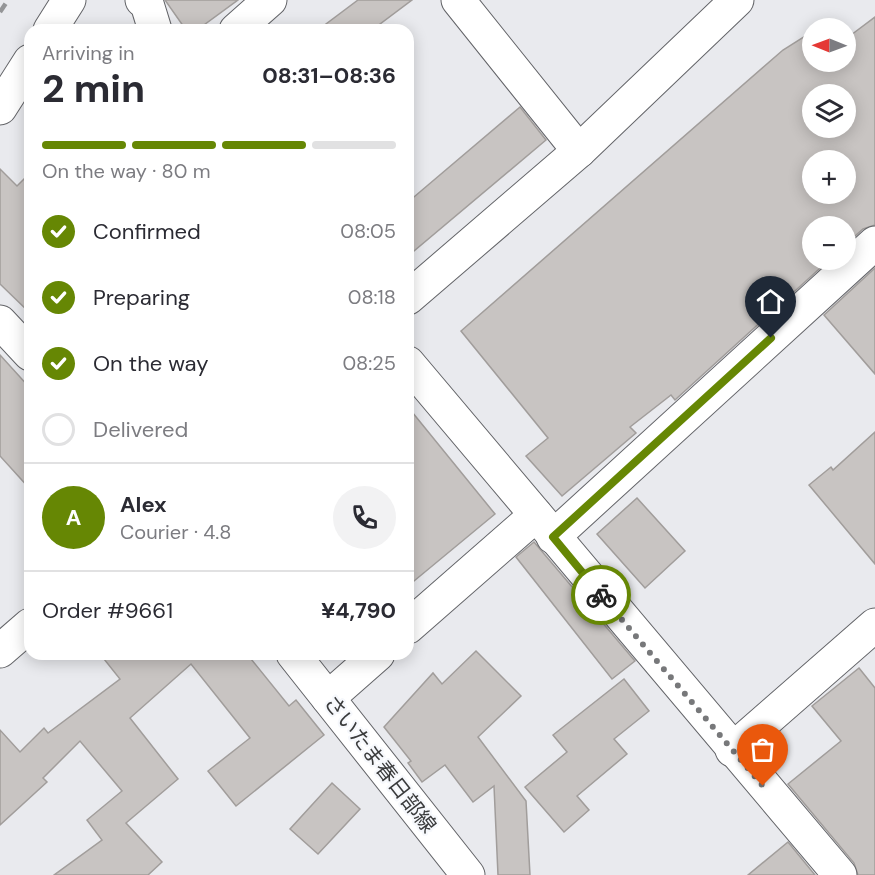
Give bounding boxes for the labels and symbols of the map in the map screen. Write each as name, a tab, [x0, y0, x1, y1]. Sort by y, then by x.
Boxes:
north arrow	[802, 18, 856, 72]
pin	[745, 276, 796, 338]
courier	[571, 565, 631, 625]
street label: さいたま春日部線	[317, 689, 443, 839]
pin	[737, 724, 788, 786]

